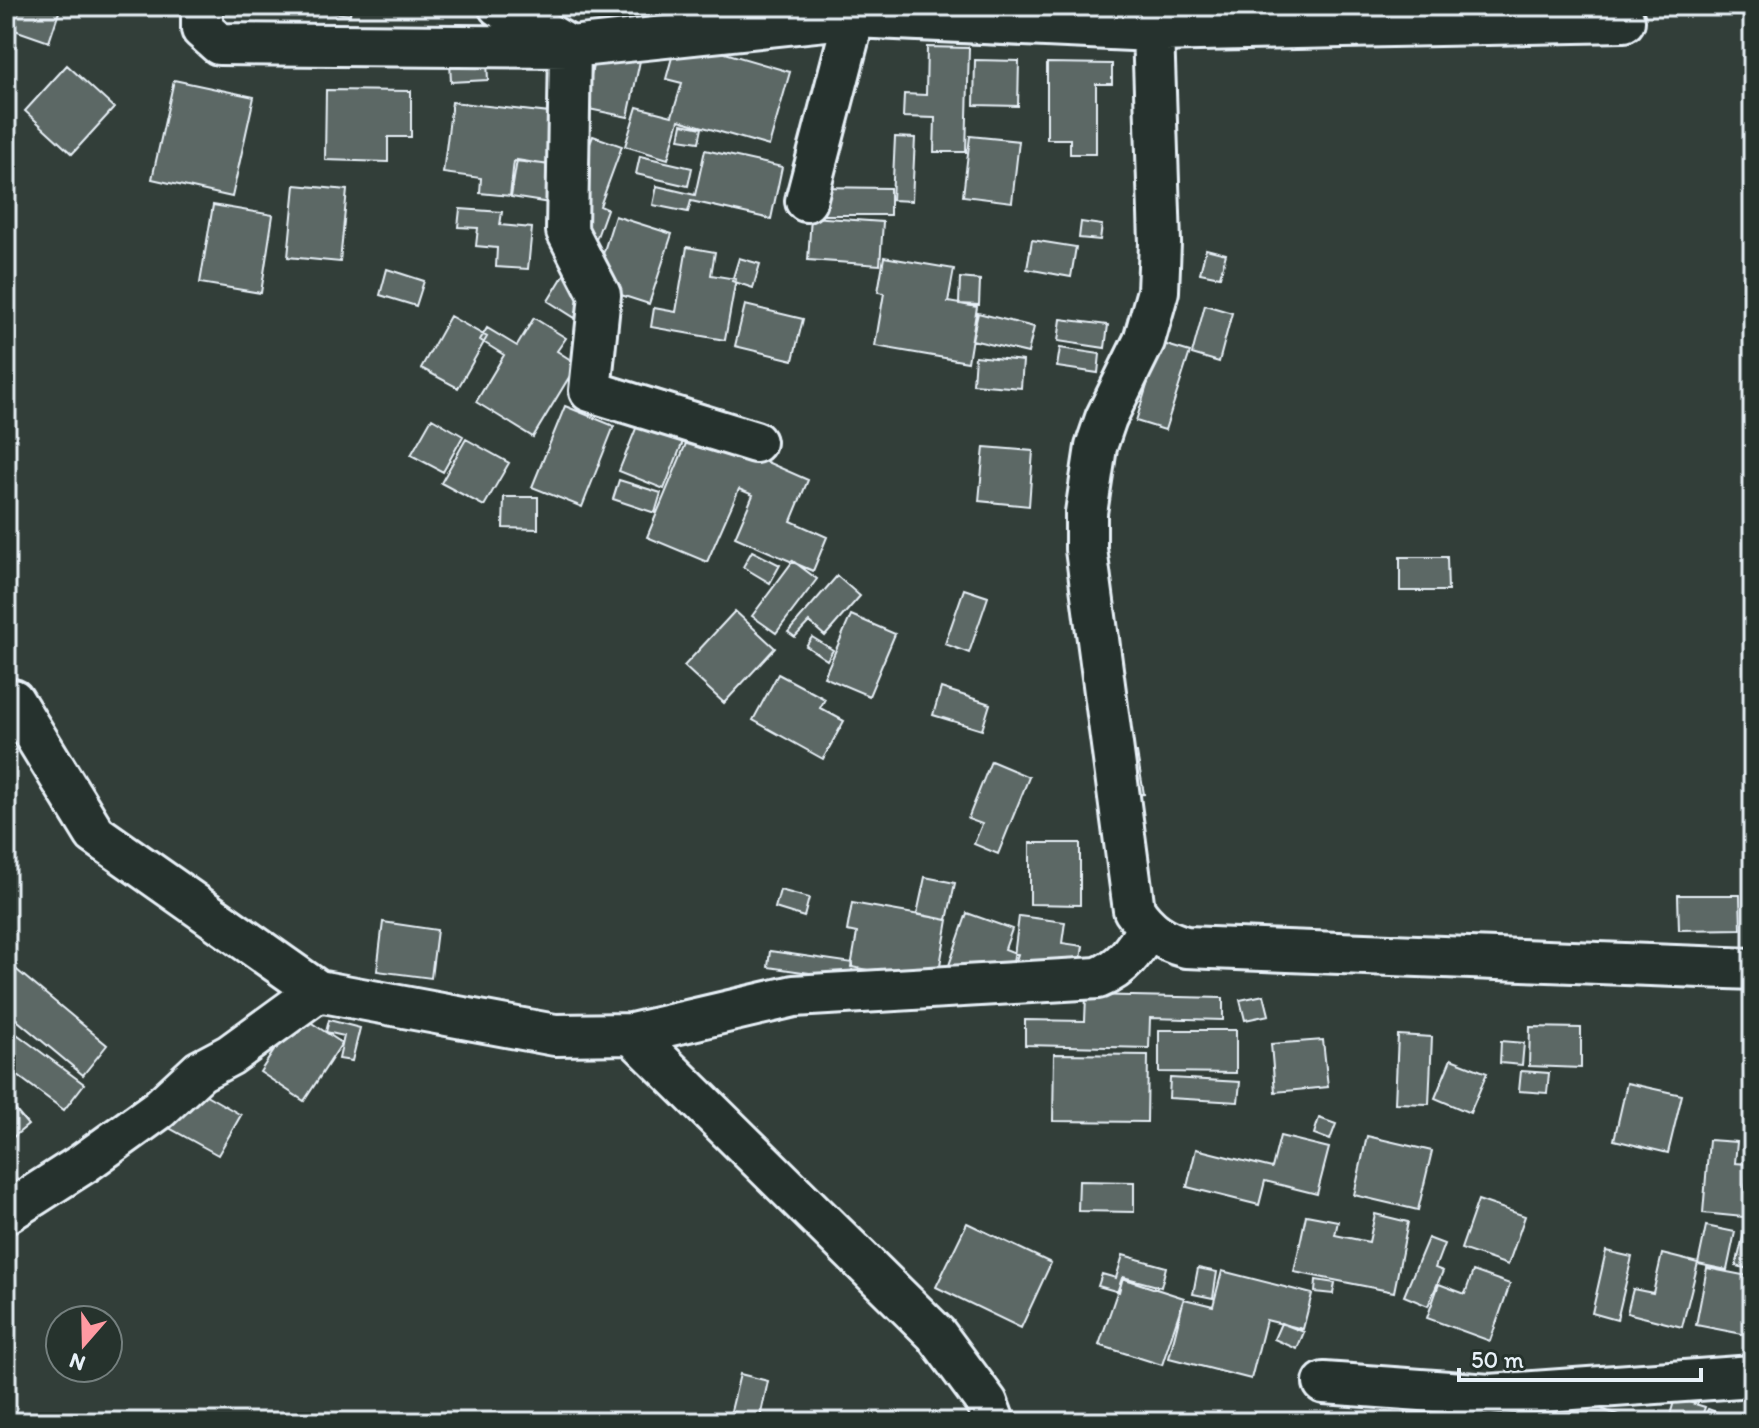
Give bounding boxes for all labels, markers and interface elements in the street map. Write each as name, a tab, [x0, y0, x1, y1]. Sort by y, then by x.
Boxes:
north arrow	[44, 1304, 124, 1384]
scale bar	[1459, 1332, 1701, 1382]
text: 50 m	[1471, 1345, 1524, 1374]
text: N	[66, 1347, 89, 1378]

